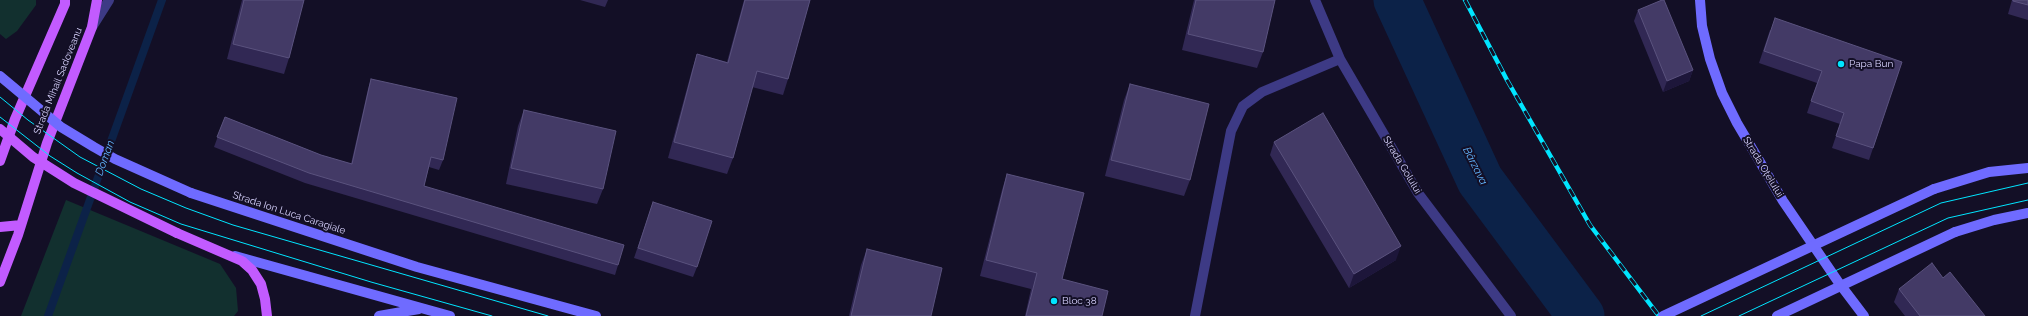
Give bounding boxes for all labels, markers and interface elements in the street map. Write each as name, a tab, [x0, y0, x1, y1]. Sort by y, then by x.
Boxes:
street label: Strada Mihail Sadoveanu	[31, 26, 85, 136]
place label: Papa Bun	[1849, 58, 1893, 70]
marker: Papa Bun	[1836, 59, 1846, 69]
street label: Strada Golului	[1380, 134, 1424, 196]
street label: Strada Oțelului	[1740, 134, 1786, 200]
water label: Doman	[93, 139, 117, 177]
water label: Bârzava	[1460, 145, 1490, 187]
street label: Strada Ion Luca Caragiale	[231, 189, 347, 237]
place label: Bloc 38	[1062, 295, 1097, 307]
marker: Bloc 38	[1049, 296, 1059, 306]

